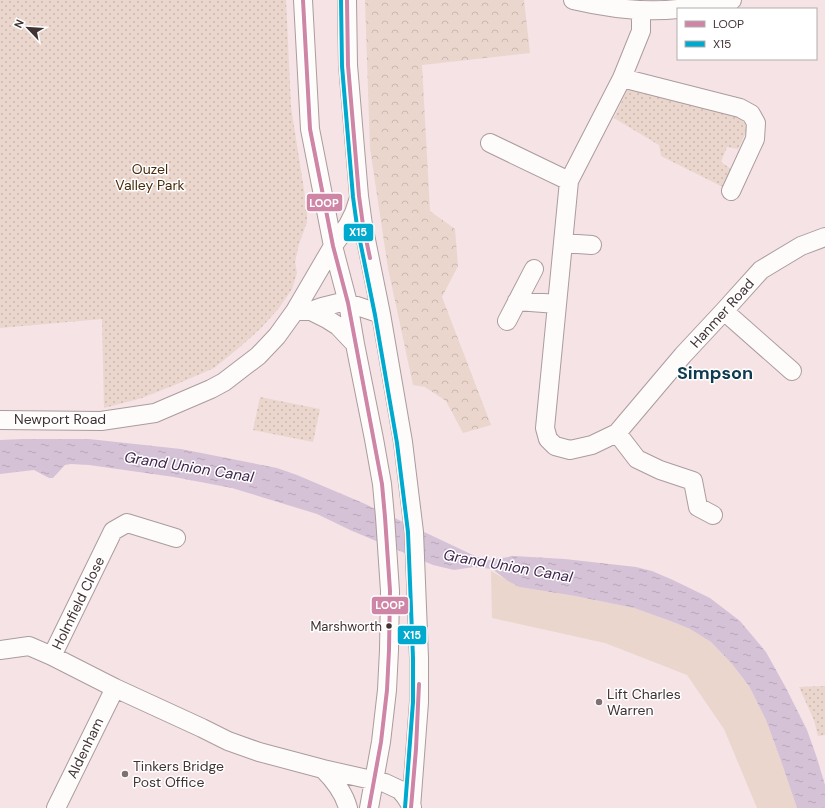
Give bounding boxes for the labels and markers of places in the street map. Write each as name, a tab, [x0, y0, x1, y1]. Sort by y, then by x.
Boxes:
place label: Marshworth	[310, 618, 382, 635]
marker: Marshworth	[384, 621, 394, 631]
place label: Lift Charles Warren	[607, 685, 681, 719]
marker: Lift Charles Warren	[594, 697, 604, 707]
place label: Tinkers Bridge Post Office	[133, 757, 224, 791]
marker: Tinkers Bridge Post Office	[120, 769, 130, 779]

